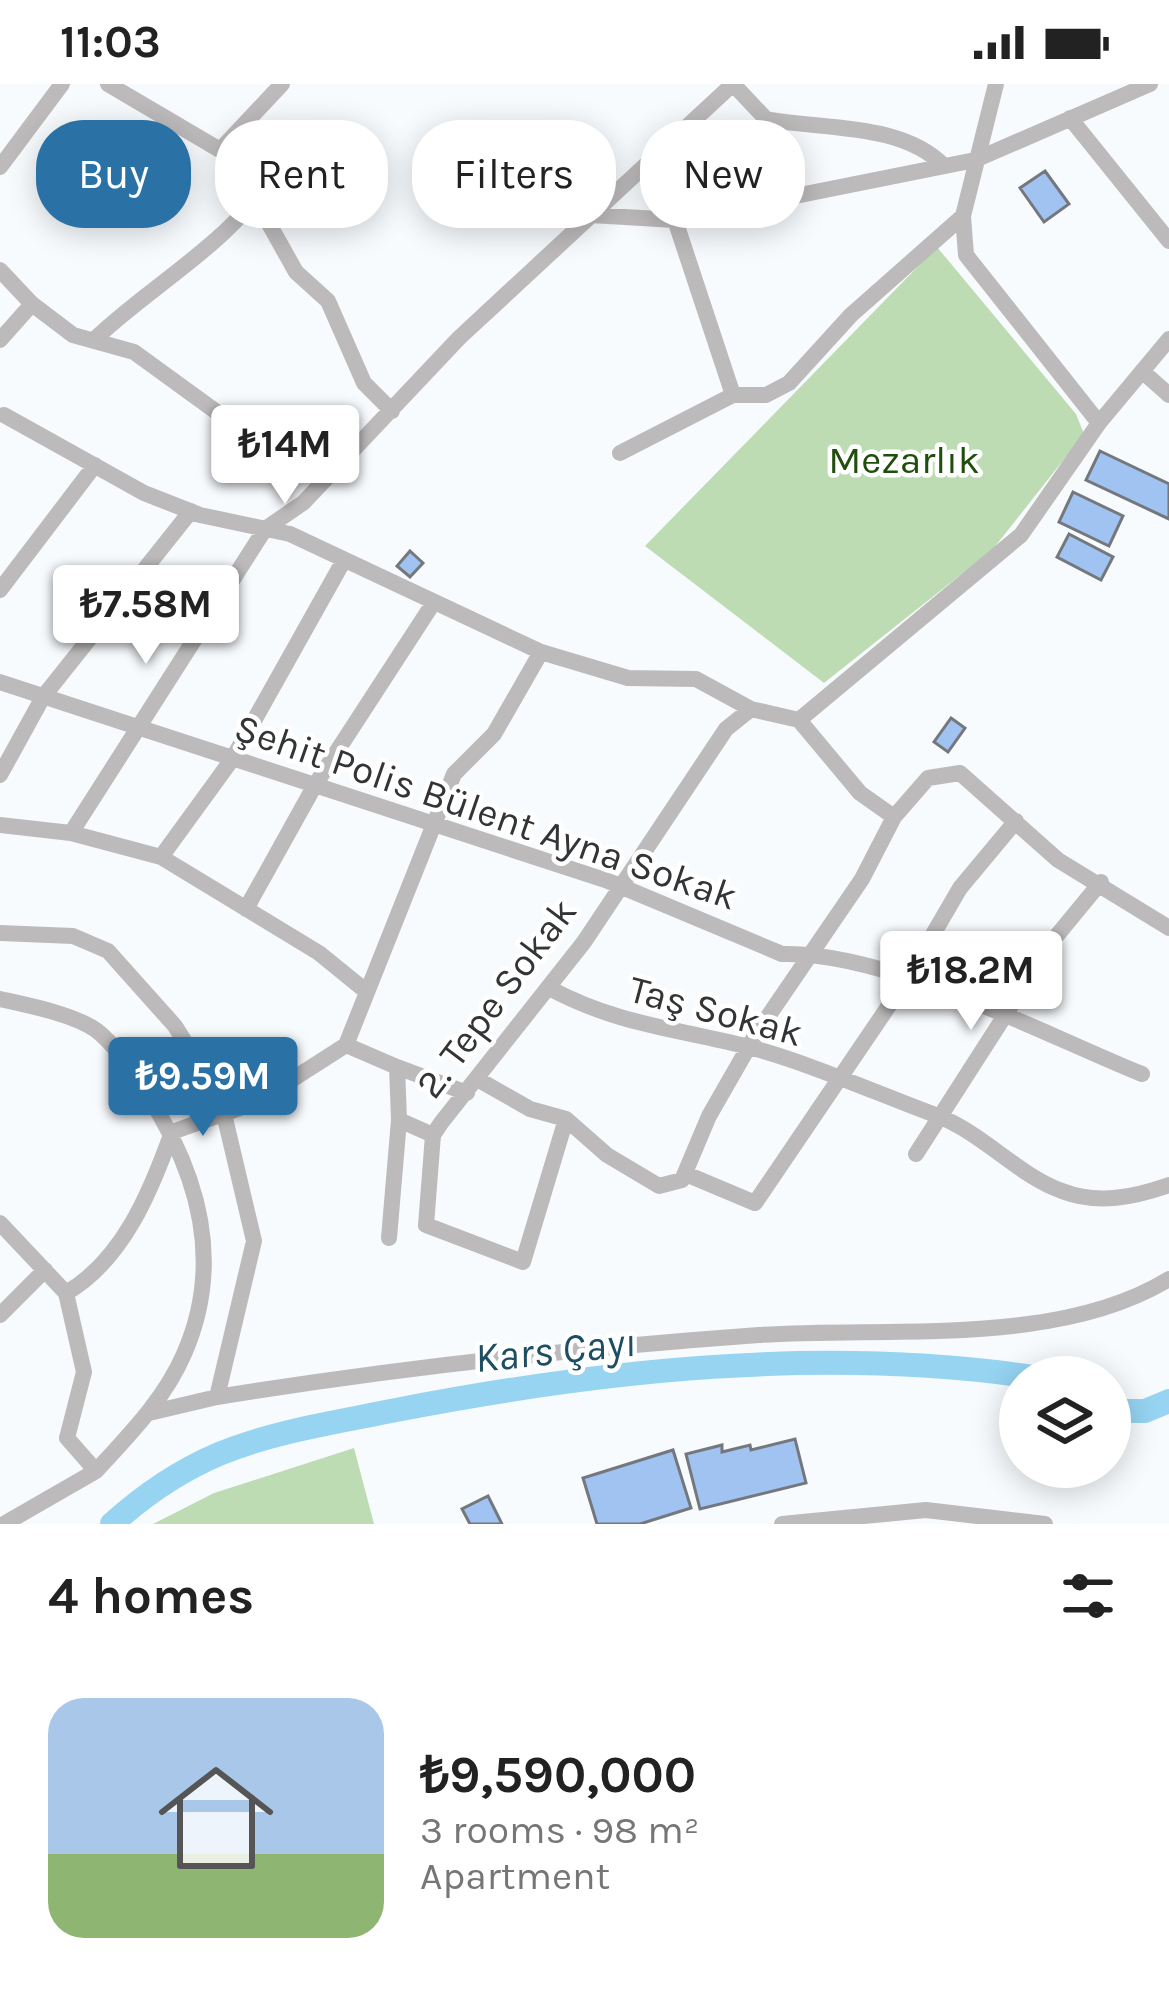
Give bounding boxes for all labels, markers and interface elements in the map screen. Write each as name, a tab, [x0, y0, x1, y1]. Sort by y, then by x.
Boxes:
text: 11:03	[60, 16, 161, 68]
chip: Buy	[36, 120, 191, 228]
chip: Rent	[215, 120, 388, 228]
chip: Filters	[412, 120, 616, 228]
chip: New	[640, 120, 805, 228]
pin: ₺14M	[214, 405, 356, 507]
text: ₺14M	[238, 421, 332, 467]
park label: Mezarlık	[828, 437, 980, 483]
pin: ₺7.58M	[48, 565, 244, 667]
text: ₺7.58M	[80, 581, 212, 627]
street label: Şehit Polis Bülent Ayna Sokak	[229, 704, 743, 920]
street label: 2. Tepe Sokak	[406, 889, 586, 1107]
pin: ₺18.2M	[873, 931, 1069, 1033]
text: ₺18.2M	[907, 947, 1035, 993]
street label: Taş Sokak	[624, 966, 808, 1056]
pin: ₺9.59M	[105, 1037, 301, 1139]
text: ₺9.59M	[135, 1053, 271, 1099]
water label: Kars Çayı	[472, 1317, 638, 1383]
map controls	[999, 1356, 1131, 1488]
button: layers	[999, 1356, 1131, 1488]
icon: filters	[1055, 1563, 1121, 1629]
text: 4 homes	[48, 1566, 254, 1626]
text: ₺9,590,000	[420, 1745, 696, 1805]
icon: home	[144, 1746, 288, 1890]
text: 3 rooms · 98 m²	[420, 1807, 699, 1853]
text: Apartment	[420, 1853, 610, 1899]

